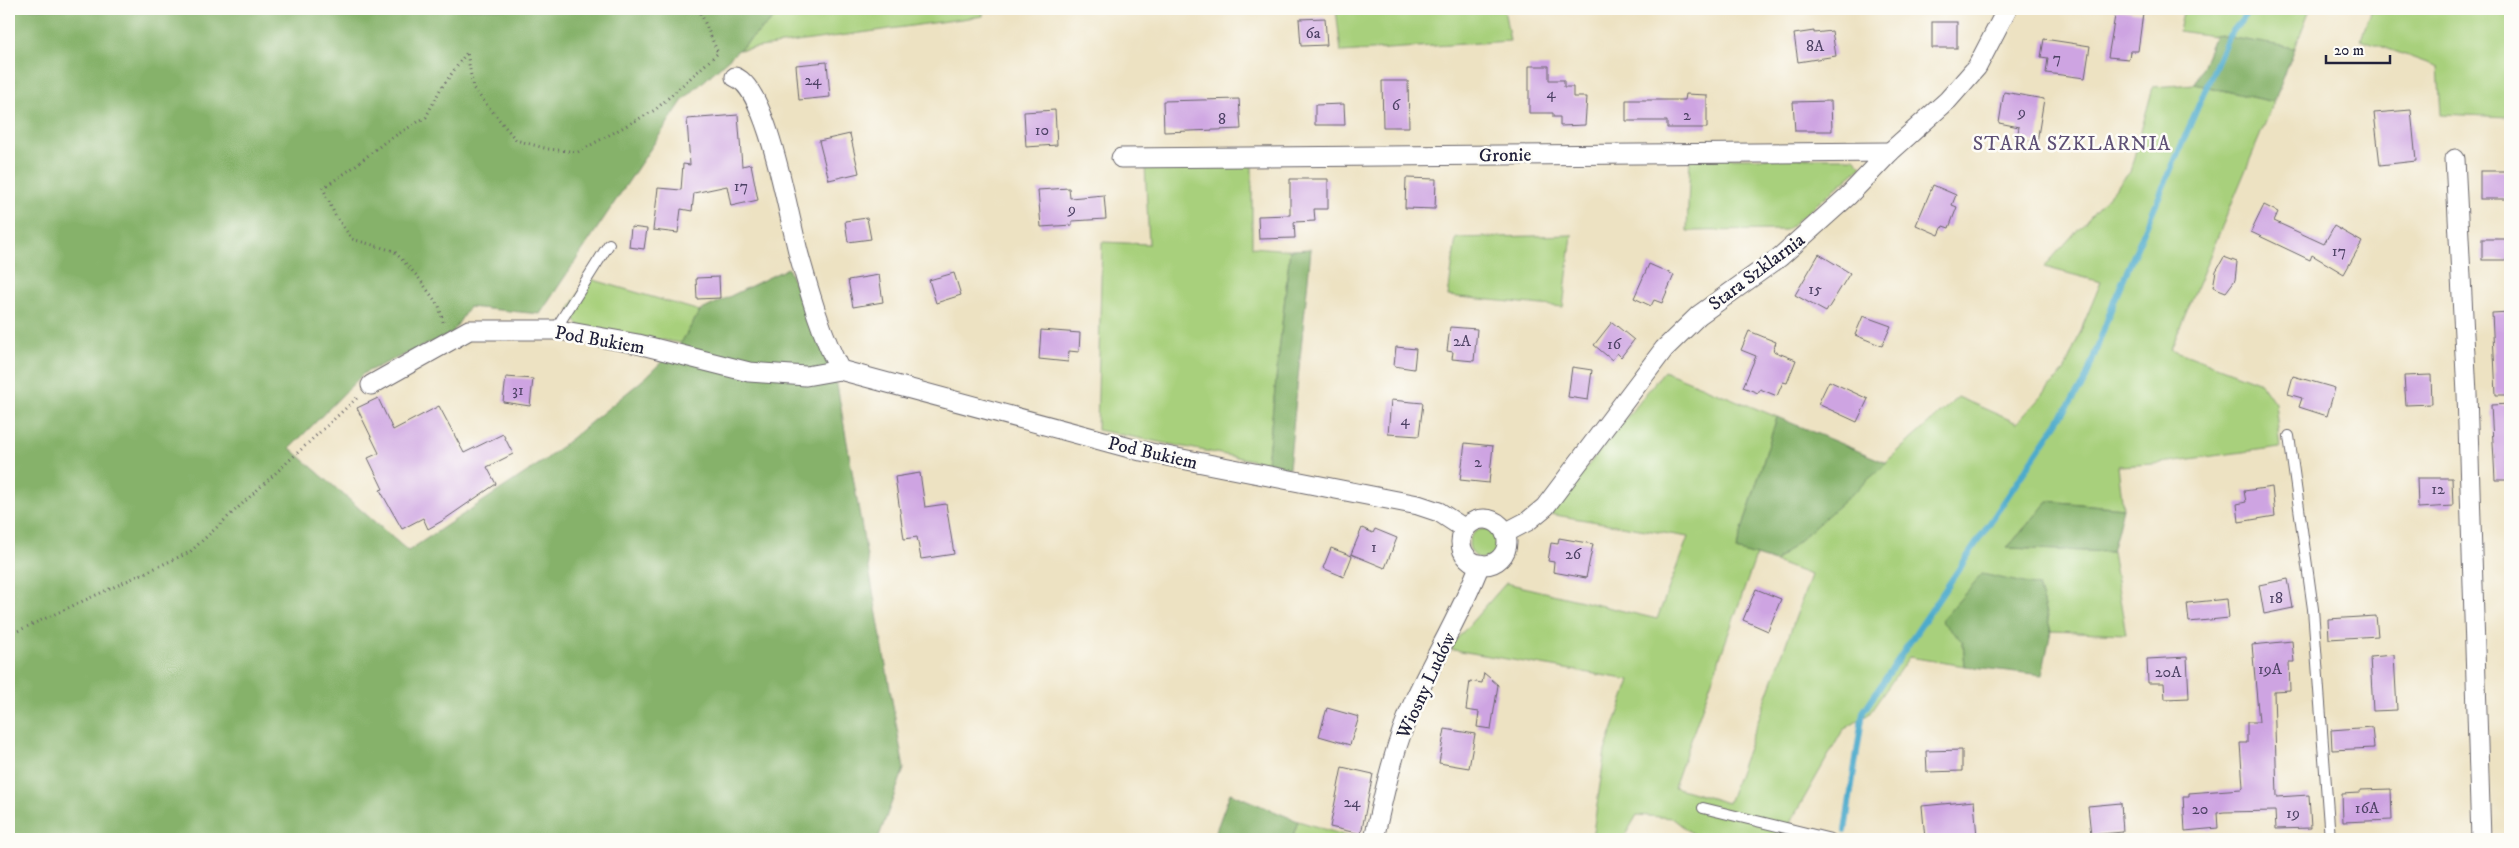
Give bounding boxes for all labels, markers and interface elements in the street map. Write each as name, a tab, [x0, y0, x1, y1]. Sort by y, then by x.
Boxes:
house number: 6a	[1305, 23, 1321, 43]
scale bar	[2326, 32, 2390, 64]
house number: 8A	[1806, 36, 1825, 56]
text: 20 m	[2334, 41, 2364, 60]
house number: 7	[2053, 48, 2061, 68]
house number: 24	[804, 70, 822, 90]
house number: 4	[1546, 83, 1556, 103]
house number: 6	[1392, 95, 1401, 115]
house number: 9	[2017, 102, 2026, 122]
house number: 2	[1683, 105, 1691, 125]
house number: 8	[1218, 109, 1226, 129]
house number: 10	[1035, 120, 1049, 140]
district label: STARA SZKLARNIA	[1973, 132, 2171, 157]
street label: Gronie	[1479, 144, 1531, 167]
house number: 17	[734, 176, 748, 196]
house number: 9	[1067, 199, 1076, 219]
street label: Stara Szklarnia	[1704, 229, 1810, 316]
house number: 17	[2332, 241, 2346, 261]
house number: 15	[1808, 279, 1822, 299]
street label: Pod Bukiem	[553, 321, 647, 360]
house number: 2A	[1453, 331, 1472, 351]
house number: 16	[1607, 334, 1622, 354]
house number: 31	[512, 380, 524, 400]
house number: 4	[1400, 410, 1410, 430]
street label: Pod Bukiem	[1106, 432, 1200, 475]
house number: 2	[1474, 452, 1482, 472]
house number: 12	[2431, 479, 2445, 499]
house number: 1	[1371, 537, 1377, 557]
house number: 26	[1565, 544, 1582, 564]
house number: 18	[2269, 588, 2283, 608]
street label: Wiosny Ludów	[1391, 629, 1461, 743]
house number: 19A	[2258, 659, 2283, 679]
house number: 20A	[2155, 662, 2182, 682]
house number: 24	[1343, 792, 1361, 812]
house number: 16A	[2355, 798, 2380, 818]
house number: 20	[2192, 799, 2208, 819]
house number: 19	[2286, 803, 2300, 823]

